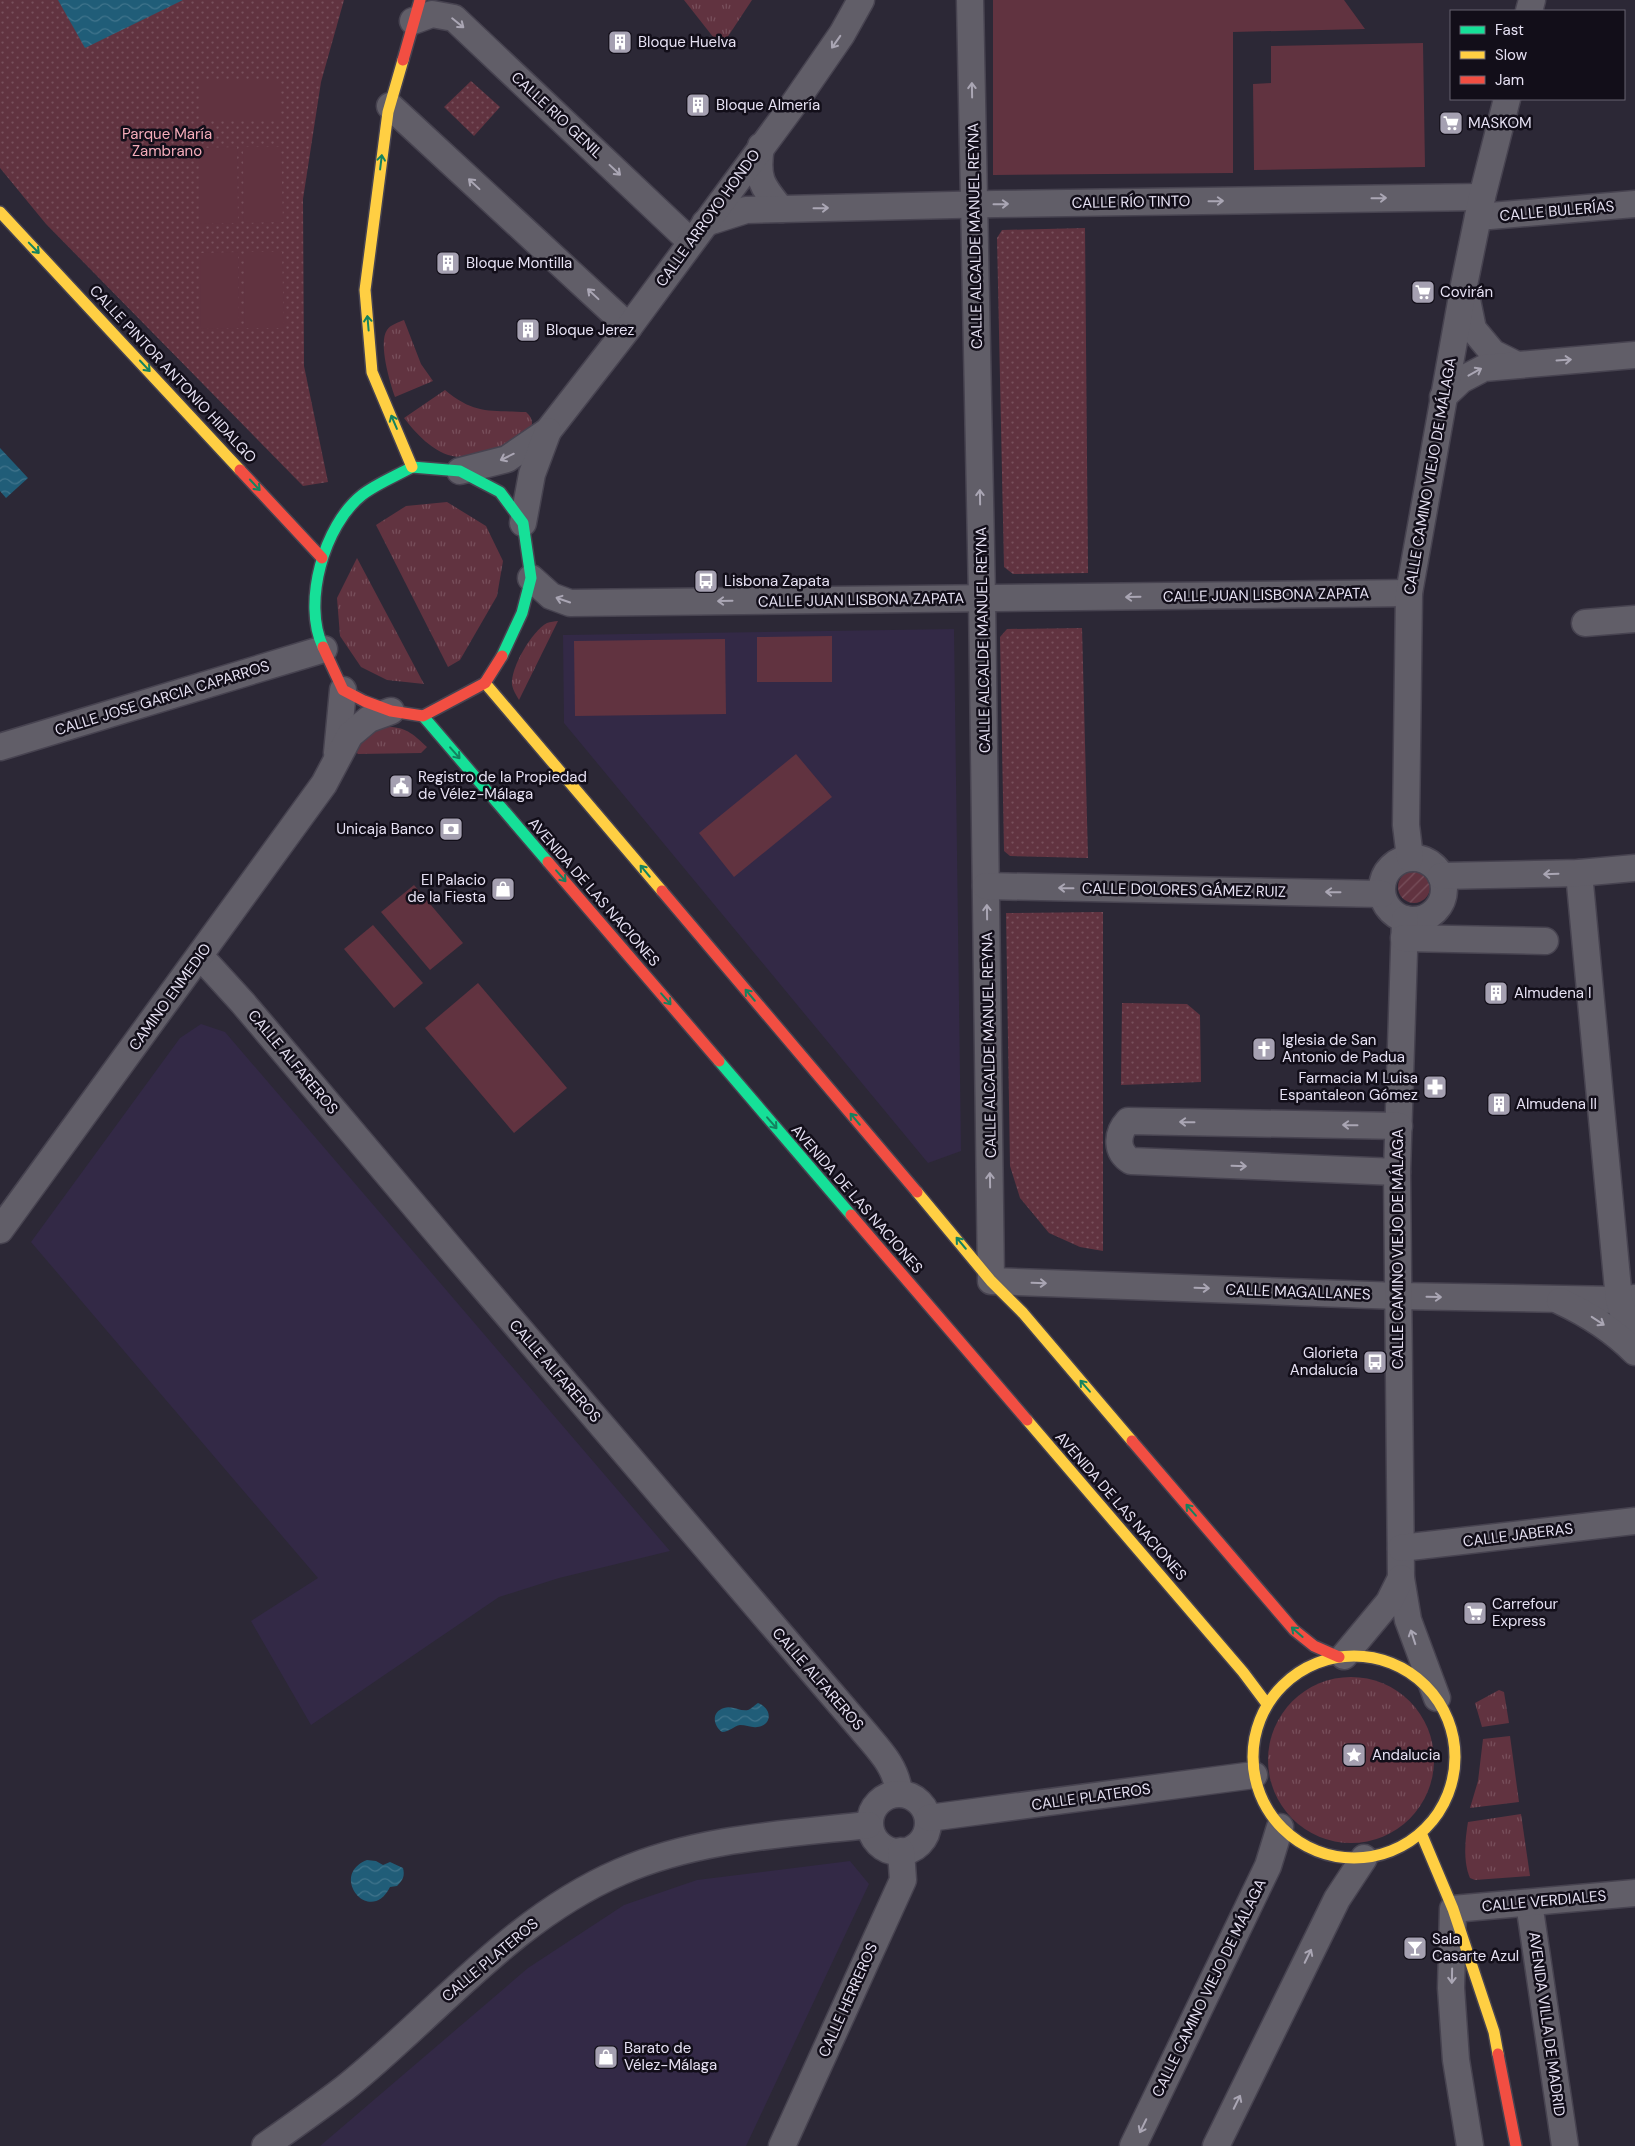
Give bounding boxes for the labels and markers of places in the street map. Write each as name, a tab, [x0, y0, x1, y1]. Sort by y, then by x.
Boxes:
building icon: Bloque Huelva	[607, 29, 633, 55]
place label: Bloque Huelva	[638, 32, 736, 52]
building icon: Bloque Almería	[685, 92, 711, 118]
place label: Bloque Almería	[716, 95, 820, 115]
supermarket icon: MASKOM	[1438, 110, 1464, 136]
place label: MASKOM	[1468, 113, 1532, 133]
building icon: Bloque Montilla	[435, 250, 461, 276]
place label: Bloque Montilla	[466, 253, 572, 273]
supermarket icon: Covirán	[1410, 279, 1436, 305]
place label: Covirán	[1440, 282, 1493, 302]
building icon: Bloque Jerez	[515, 317, 541, 343]
place label: Bloque Jerez	[546, 320, 635, 340]
bus stop icon: Lisbona Zapata	[693, 568, 719, 594]
place label: Lisbona Zapata	[724, 571, 830, 591]
place label: Registro de la Propiedad de Vélez-Málaga	[418, 767, 587, 804]
public building icon: Registro de la Propiedad de Vélez-Málaga	[388, 773, 414, 799]
bank icon: Unicaja Banco	[438, 816, 464, 842]
place label: Unicaja Banco	[336, 819, 434, 839]
place label: El Palacio de la Fiesta	[407, 870, 486, 907]
shop icon: El Palacio de la Fiesta	[490, 876, 516, 902]
building icon: Almudena I	[1483, 980, 1509, 1006]
place label: Almudena I	[1514, 983, 1591, 1003]
place label: Iglesia de San Antonio de Padua	[1282, 1030, 1405, 1067]
church icon: Iglesia de San Antonio de Padua	[1251, 1036, 1277, 1062]
place label: Farmacia M Luisa Espantaleon Gómez	[1279, 1068, 1418, 1105]
pharmacy icon: Farmacia M Luisa Espantaleon Gómez	[1422, 1074, 1448, 1100]
building icon: Almudena II	[1486, 1091, 1512, 1117]
place label: Almudena II	[1516, 1094, 1597, 1114]
place label: Glorieta Andalucía	[1290, 1343, 1358, 1380]
bus stop icon: Glorieta Andalucía	[1362, 1349, 1388, 1375]
place label: Carrefour Express	[1492, 1594, 1559, 1631]
supermarket icon: Carrefour Express	[1462, 1600, 1488, 1626]
place icon: Andalucia	[1341, 1742, 1367, 1768]
place label: Andalucia	[1372, 1745, 1440, 1765]
place label: Sala Casarte Azul	[1432, 1929, 1519, 1966]
bar icon: Sala Casarte Azul	[1402, 1935, 1428, 1961]
place label: Barato de Vélez-Málaga	[624, 2038, 717, 2075]
shop icon: Barato de Vélez-Málaga	[593, 2044, 619, 2070]

